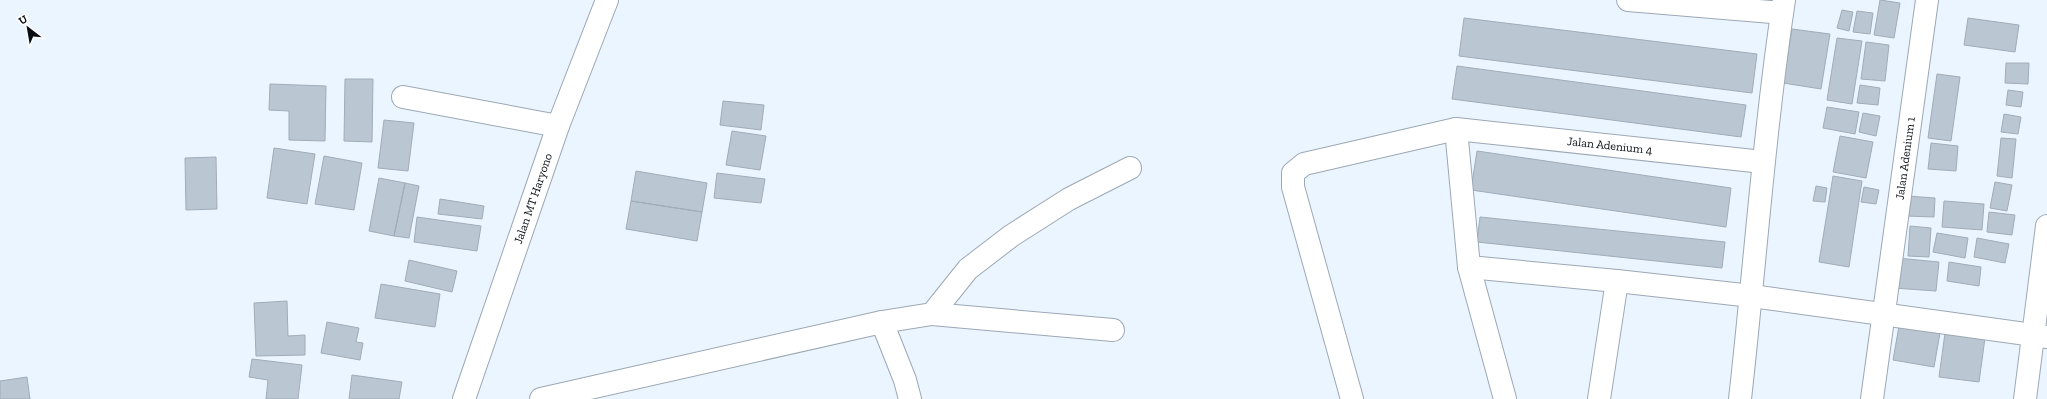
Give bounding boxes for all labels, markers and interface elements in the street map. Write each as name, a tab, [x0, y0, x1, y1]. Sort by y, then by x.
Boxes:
north arrow	[8, 8, 48, 48]
text: U	[16, 12, 30, 27]
street label: Jalan Adenium 1	[1893, 115, 1918, 201]
street label: Jalan Adenium 4	[1567, 134, 1654, 157]
street label: Jalan MT Haryono	[511, 151, 555, 246]

